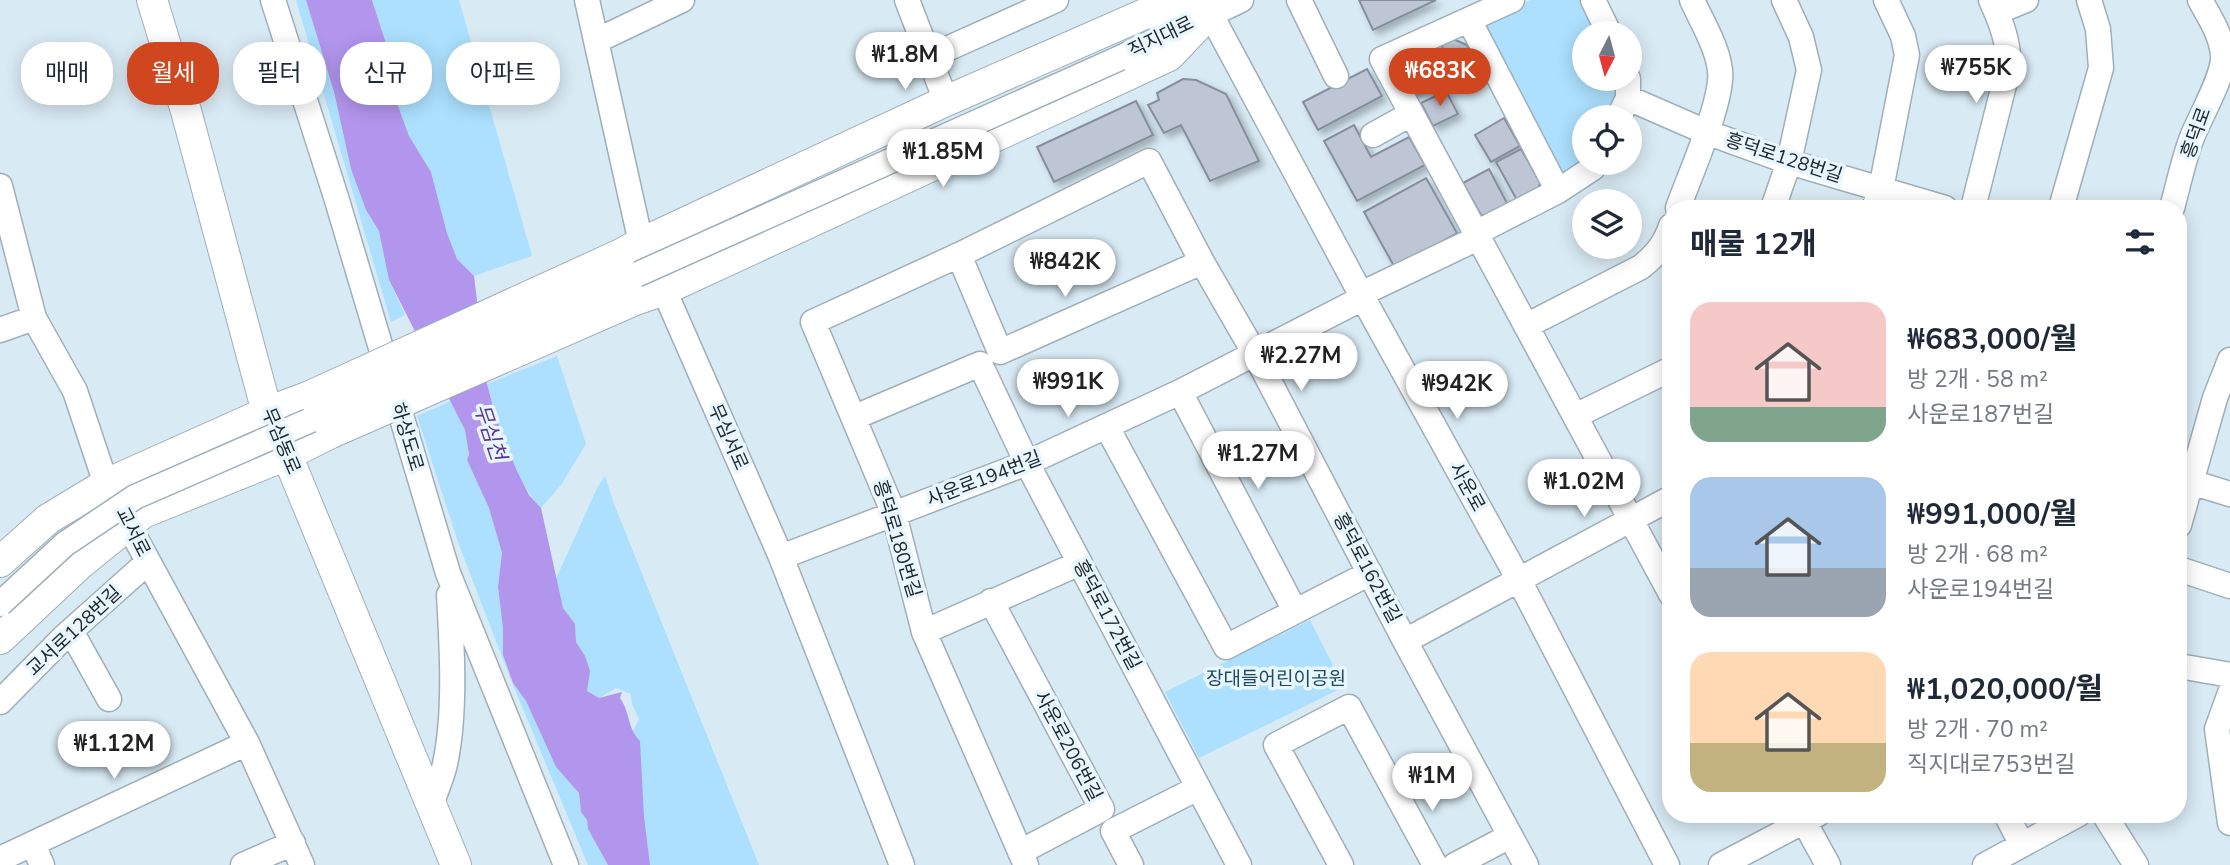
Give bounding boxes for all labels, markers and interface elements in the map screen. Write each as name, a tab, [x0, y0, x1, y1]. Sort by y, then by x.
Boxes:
street label: 직지대로	[1124, 10, 1198, 64]
north arrow	[1572, 21, 1642, 91]
map controls	[1572, 21, 1642, 259]
pin: ₩1.8M	[856, 32, 954, 92]
text: ₩1.8M	[871, 39, 939, 70]
chip: 매매	[21, 42, 113, 105]
chip: 월세	[127, 42, 219, 105]
chip: 필터	[233, 42, 326, 105]
chip: 신규	[340, 42, 432, 105]
chip: 아파트	[446, 42, 560, 105]
pin: ₩755K	[1927, 46, 2025, 105]
pin: ₩683K	[1391, 48, 1489, 108]
text: ₩755K	[1941, 52, 2011, 83]
text: ₩683K	[1405, 55, 1475, 86]
street label: 흥덕로	[2175, 104, 2217, 162]
button: locate	[1572, 105, 1642, 175]
street label: 흥덕로128번길	[1722, 127, 1846, 189]
pin: ₩1.85M	[886, 130, 1000, 189]
text: ₩1.85M	[903, 136, 983, 167]
button: layers	[1572, 189, 1642, 259]
icon: filters	[2121, 223, 2159, 261]
text: 매물 12개	[1690, 224, 1817, 265]
pin: ₩842K	[1016, 240, 1114, 299]
text: ₩842K	[1030, 246, 1100, 277]
text: ₩683,000/월	[1907, 319, 2077, 360]
icon: home	[1746, 330, 1830, 414]
pin: ₩2.27M	[1244, 334, 1358, 393]
text: ₩2.27M	[1261, 340, 1341, 371]
pin: ₩991K	[1019, 360, 1117, 419]
pin: ₩942K	[1408, 362, 1506, 421]
text: 방 2개 · 58 m²	[1907, 364, 2048, 395]
text: ₩991K	[1033, 366, 1103, 397]
text: ₩942K	[1422, 368, 1492, 399]
text: 사운로187번길	[1907, 399, 2054, 430]
street label: 하상도로	[384, 400, 430, 474]
water label: 무심천	[467, 400, 514, 466]
street label: 무심서로	[702, 400, 754, 474]
street label: 무심동로	[255, 404, 307, 478]
pin: ₩1.27M	[1201, 432, 1315, 491]
text: ₩1.27M	[1218, 438, 1298, 469]
street label: 사운로194번길	[923, 445, 1045, 513]
street label: 사운로	[1443, 458, 1491, 516]
pin: ₩1.02M	[1527, 460, 1641, 519]
text: ₩1.02M	[1544, 466, 1624, 497]
street label: 흥덕로180번길	[867, 477, 927, 601]
text: ₩991,000/월	[1907, 494, 2077, 535]
street label: 교서로	[110, 503, 156, 561]
icon: home	[1746, 505, 1830, 589]
street label: 흥덕로162번길	[1327, 508, 1407, 628]
text: 방 2개 · 68 m²	[1907, 539, 2048, 570]
street label: 흥덕로172번길	[1067, 555, 1147, 675]
text: 사운로194번길	[1907, 574, 2054, 605]
street label: 교서로128번길	[21, 580, 127, 682]
park label: 장대들어린이공원	[1206, 666, 1346, 692]
text: ₩1,020,000/월	[1907, 669, 2103, 710]
icon: home	[1746, 680, 1830, 764]
street label: 사운로206번길	[1028, 686, 1108, 806]
text: 방 2개 · 70 m²	[1907, 714, 2048, 745]
pin: ₩1.12M	[57, 722, 171, 781]
text: ₩1.12M	[74, 728, 154, 759]
text: 직지대로753번길	[1907, 749, 2075, 780]
pin: ₩1M	[1398, 754, 1466, 813]
text: ₩1M	[1408, 760, 1456, 791]

